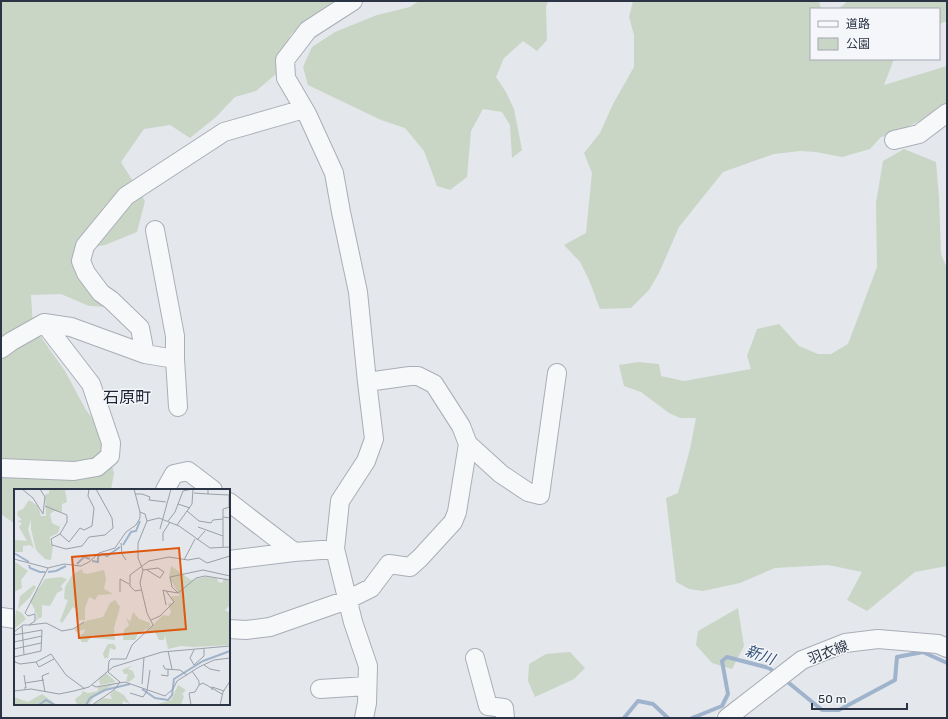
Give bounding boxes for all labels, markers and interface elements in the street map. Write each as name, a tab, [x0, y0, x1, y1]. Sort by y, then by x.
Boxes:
legend	[810, 8, 940, 60]
text: 道路	[846, 17, 870, 31]
text: 公園	[846, 37, 870, 51]
district label: 石原町	[103, 388, 151, 407]
inset map	[14, 489, 230, 705]
street label: 羽衣線	[806, 637, 851, 668]
water label: 新川	[743, 641, 779, 669]
scale bar	[812, 685, 907, 711]
text: 50 m	[818, 692, 846, 706]

